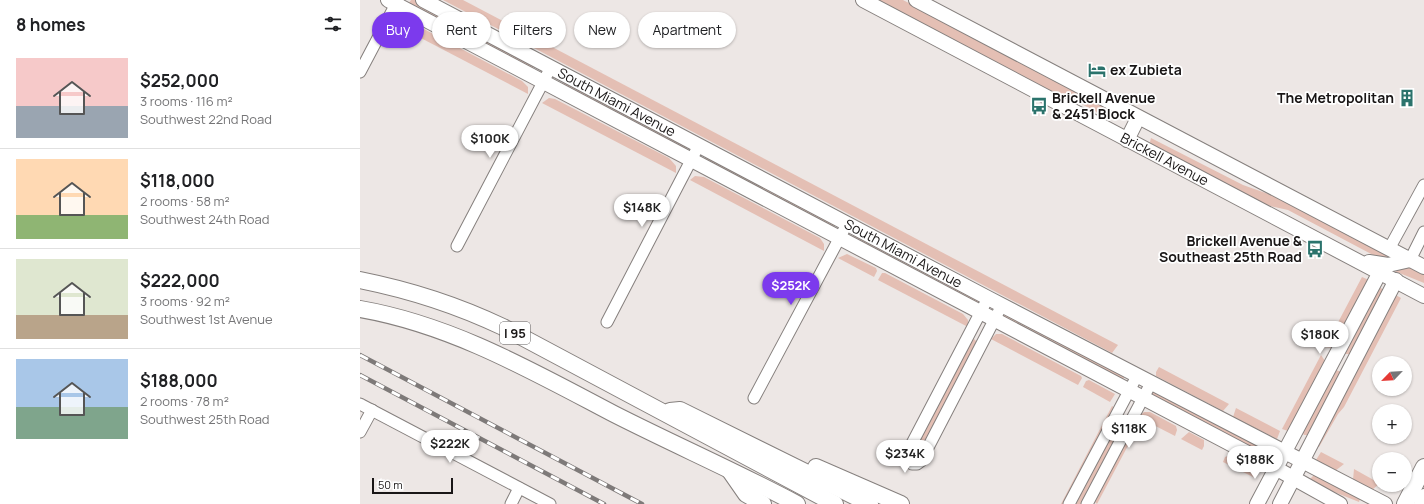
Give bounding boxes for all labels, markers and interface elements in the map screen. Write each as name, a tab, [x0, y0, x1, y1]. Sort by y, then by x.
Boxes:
chip: Buy	[372, 12, 424, 48]
chip: Rent	[432, 12, 491, 48]
chip: Filters	[499, 12, 566, 48]
chip: New	[574, 12, 630, 48]
chip: Apartment	[638, 12, 736, 48]
text: 8 homes	[16, 13, 86, 36]
icon: filters	[322, 13, 344, 35]
hotel icon: ex Zubieta	[1087, 60, 1107, 80]
place label: ex Zubieta	[1110, 60, 1182, 79]
street label: South Miami Avenue	[555, 63, 679, 141]
text: $252,000	[140, 69, 219, 92]
icon: home	[48, 74, 96, 122]
place label: Brickell Avenue & 2451 Block	[1052, 88, 1155, 123]
place label: The Metropolitan	[1277, 88, 1394, 107]
building icon: The Metropolitan	[1397, 88, 1417, 108]
text: 3 rooms · 116 m²	[140, 92, 233, 110]
bus stop icon: Brickell Avenue & 2451 Block	[1029, 96, 1049, 116]
text: Southwest 22nd Road	[140, 110, 272, 128]
pin: $100K	[462, 125, 518, 159]
street label: Brickell Avenue	[1117, 128, 1212, 190]
text: $100K	[470, 129, 510, 147]
text: $118,000	[140, 169, 215, 192]
icon: home	[48, 175, 96, 223]
text: 2 rooms · 58 m²	[140, 192, 230, 210]
pin: $148K	[614, 194, 670, 228]
text: $148K	[623, 198, 661, 216]
text: Southwest 24th Road	[140, 210, 269, 228]
street label: South Miami Avenue	[841, 214, 966, 292]
place label: Brickell Avenue & Southeast 25th Road	[1159, 231, 1303, 266]
bus stop icon: Brickell Avenue & Southeast 25th Road	[1305, 239, 1325, 259]
text: $222,000	[140, 269, 220, 292]
pin: $252K	[763, 272, 819, 306]
icon: home	[48, 275, 96, 323]
text: $252K	[771, 276, 811, 294]
text: 3 rooms · 92 m²	[140, 292, 230, 310]
text: Southwest 1st Avenue	[140, 310, 273, 328]
pin: $180K	[1292, 321, 1348, 355]
road number: I 95	[500, 322, 530, 344]
text: $180K	[1301, 325, 1339, 343]
north arrow	[1372, 356, 1412, 396]
map controls	[1372, 356, 1412, 492]
text: $188,000	[140, 369, 218, 392]
icon: home	[48, 375, 96, 423]
text: 2 rooms · 78 m²	[140, 392, 229, 410]
button: +	[1372, 404, 1412, 444]
text: Southwest 25th Road	[140, 410, 270, 428]
pin: $118K	[1101, 415, 1157, 449]
text: $118K	[1111, 419, 1147, 437]
pin: $222K	[422, 430, 478, 464]
text: $222K	[430, 434, 470, 452]
pin: $234K	[877, 440, 933, 474]
text: $234K	[885, 444, 925, 462]
pin: $188K	[1227, 446, 1283, 480]
text: $188K	[1236, 450, 1274, 468]
button: −	[1372, 452, 1412, 492]
scale bar	[372, 476, 453, 495]
text: 50 m	[378, 477, 403, 492]

